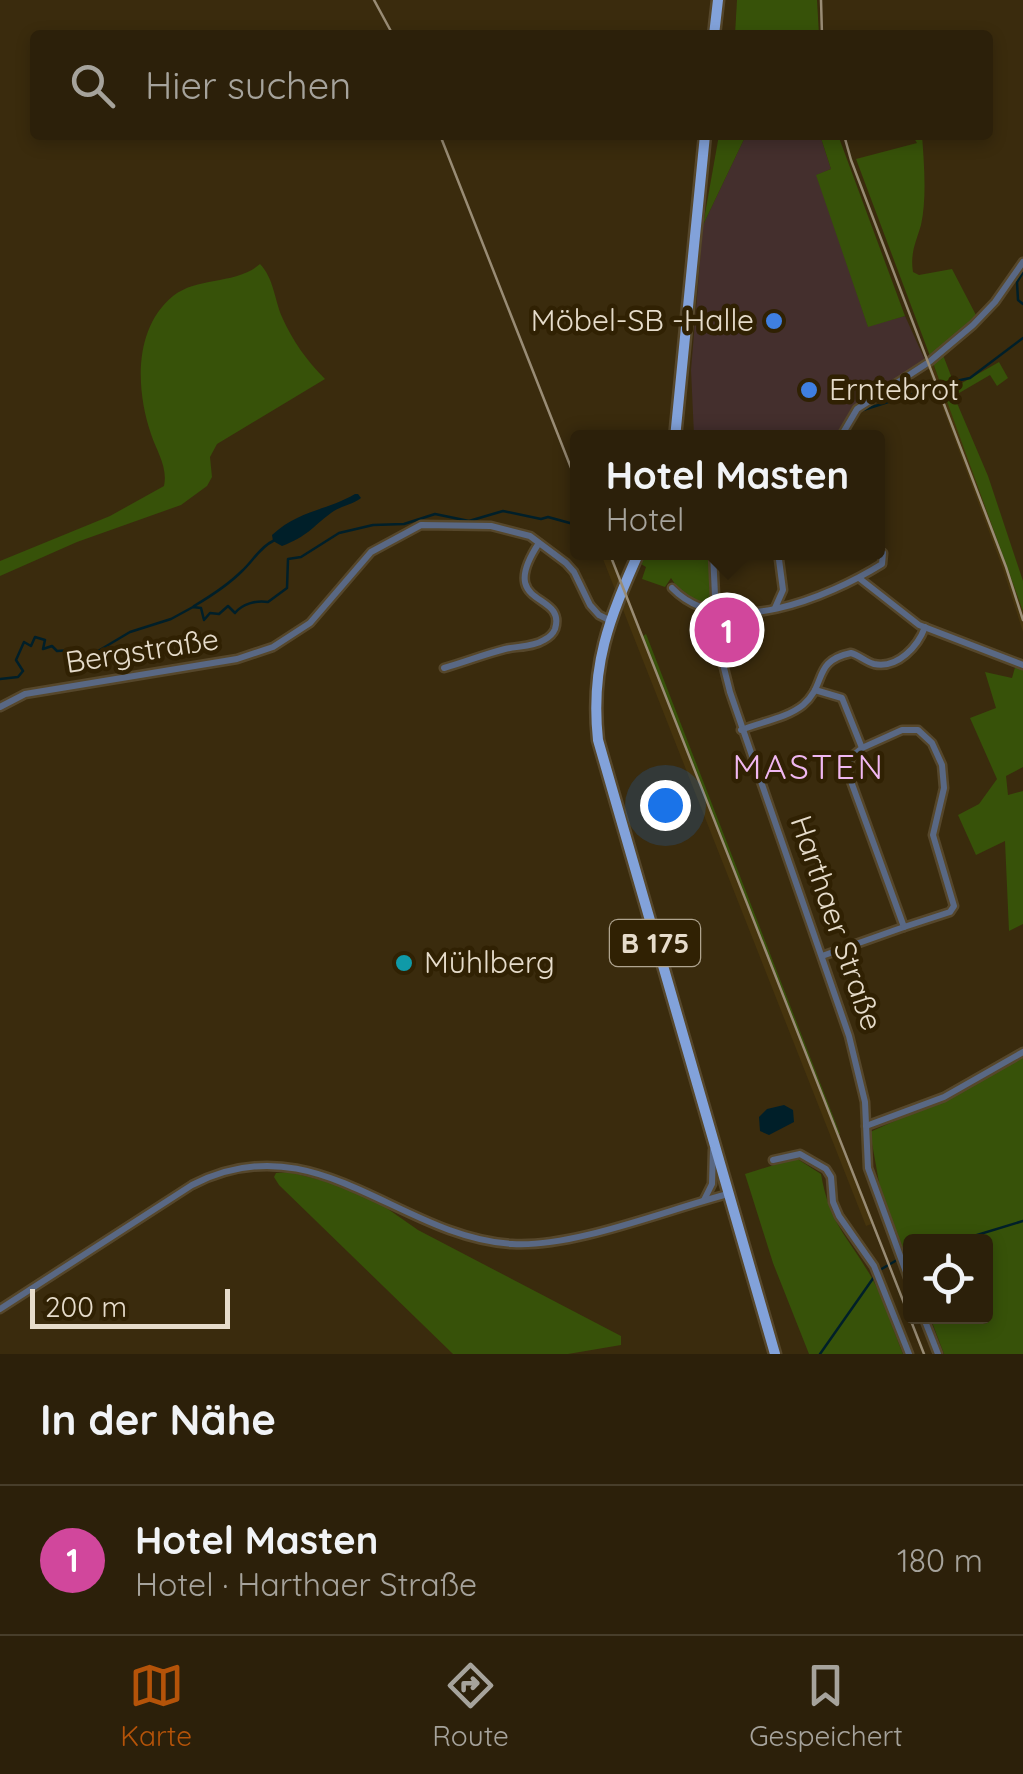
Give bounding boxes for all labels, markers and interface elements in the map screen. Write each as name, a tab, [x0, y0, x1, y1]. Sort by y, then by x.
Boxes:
search box	[30, 30, 993, 140]
icon: search	[65, 58, 120, 113]
text: Hier suchen	[145, 61, 351, 109]
place label: Möbel-SB -Halle	[531, 301, 754, 339]
marker: Möbel-SB -Halle	[763, 310, 785, 332]
place label: Erntebrot	[829, 370, 959, 408]
marker: Erntebrot	[798, 379, 820, 401]
popup	[570, 430, 885, 560]
text: Hotel Masten	[606, 451, 849, 499]
text: Hotel	[606, 499, 684, 539]
pin: 1	[694, 592, 760, 668]
street label: Bergstraße	[62, 619, 221, 681]
district label: MASTEN	[733, 744, 885, 788]
your location	[640, 780, 691, 831]
street label: Harthaer Straße	[782, 810, 892, 1035]
road number: B 175	[610, 920, 700, 966]
place label: Mühlberg	[424, 943, 555, 981]
marker: Mühlberg	[393, 952, 415, 974]
map controls	[903, 1234, 993, 1324]
button: locate	[903, 1234, 993, 1324]
scale bar	[30, 1284, 230, 1328]
text: 200 m	[45, 1289, 127, 1324]
text: In der Nähe	[40, 1393, 276, 1446]
text: Hotel Masten	[135, 1516, 378, 1564]
text: 1	[66, 1540, 79, 1580]
text: 180 m	[897, 1540, 983, 1580]
text: Hotel · Harthaer Straße	[135, 1564, 477, 1604]
tab: Karte	[120, 1658, 192, 1753]
tab: Route	[432, 1658, 509, 1753]
tab: Gespeichert	[749, 1658, 903, 1753]

